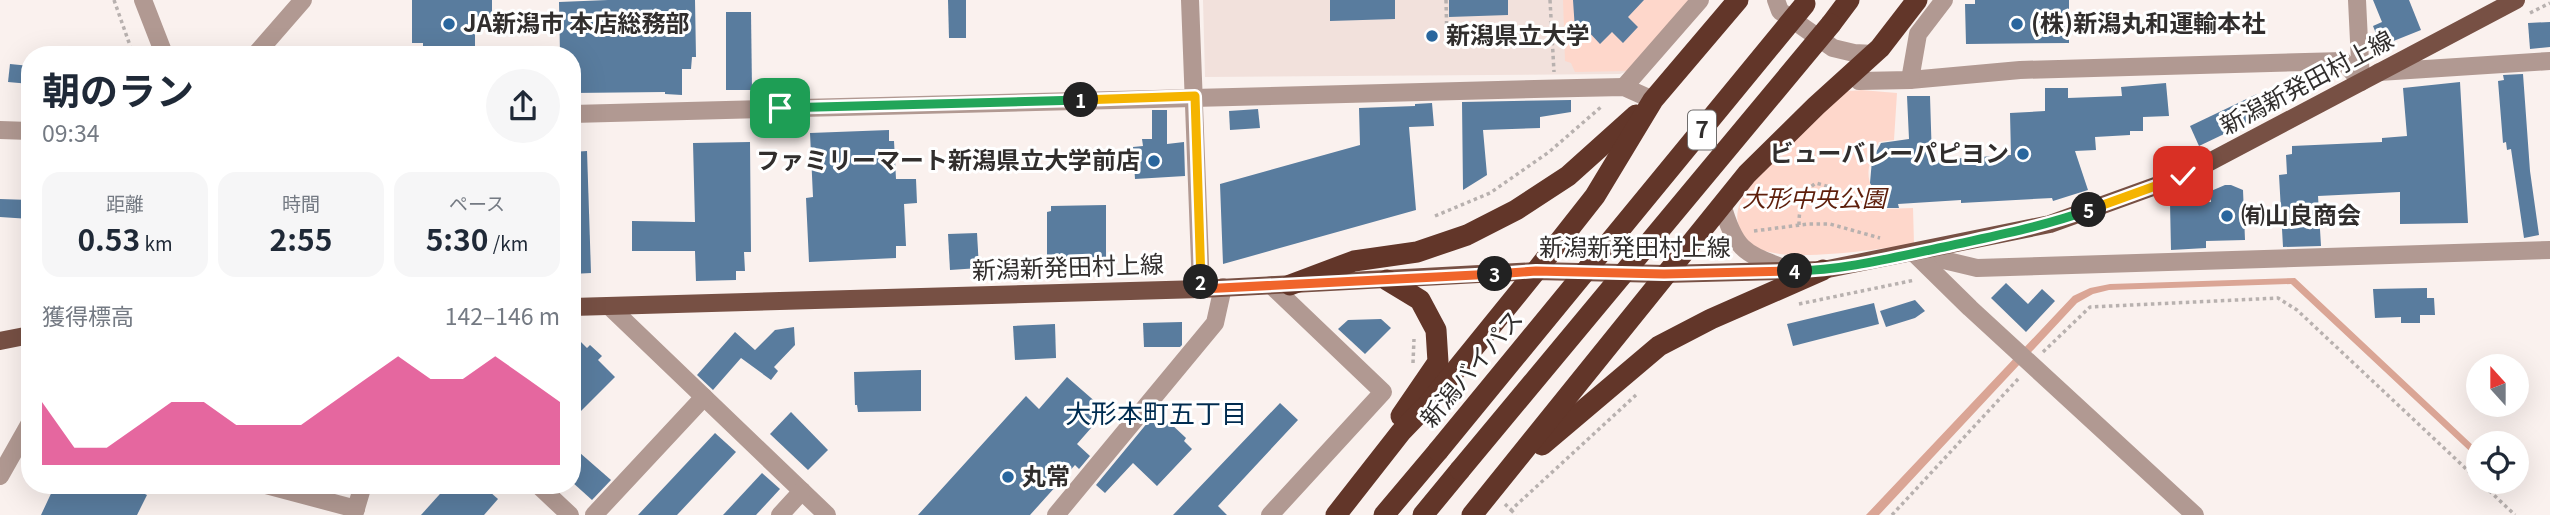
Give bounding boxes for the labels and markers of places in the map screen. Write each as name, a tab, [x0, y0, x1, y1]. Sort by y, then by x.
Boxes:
place label: JA新潟市 本店総務部	[463, 4, 689, 39]
place label: (株)新潟丸和運輸本社	[2031, 4, 2265, 39]
marker: JA新潟市 本店総務部	[441, 16, 457, 32]
place label: 新潟県立大学	[1446, 16, 1590, 51]
marker: (株)新潟丸和運輸本社	[2009, 16, 2025, 32]
marker: 新潟県立大学	[1424, 28, 1440, 44]
pin	[750, 78, 810, 138]
pin: 1	[1064, 82, 1098, 118]
place label: ビューバレーパピヨン	[1769, 134, 2009, 169]
place label: ファミリーマート新潟県立大学前店	[756, 141, 1140, 176]
marker: ビューバレーパピヨン	[2015, 146, 2031, 162]
pin	[2153, 146, 2213, 206]
marker: ファミリーマート新潟県立大学前店	[1146, 153, 1162, 169]
pin: 5	[2072, 192, 2106, 228]
place label: ㈲山良商会	[2241, 196, 2361, 231]
marker: ㈲山良商会	[2219, 208, 2235, 224]
pin: 4	[1778, 254, 1812, 288]
pin: 3	[1478, 256, 1512, 292]
pin: 2	[1184, 264, 1218, 300]
place label: 丸常	[1022, 457, 1070, 492]
marker: 丸常	[1000, 469, 1016, 485]

